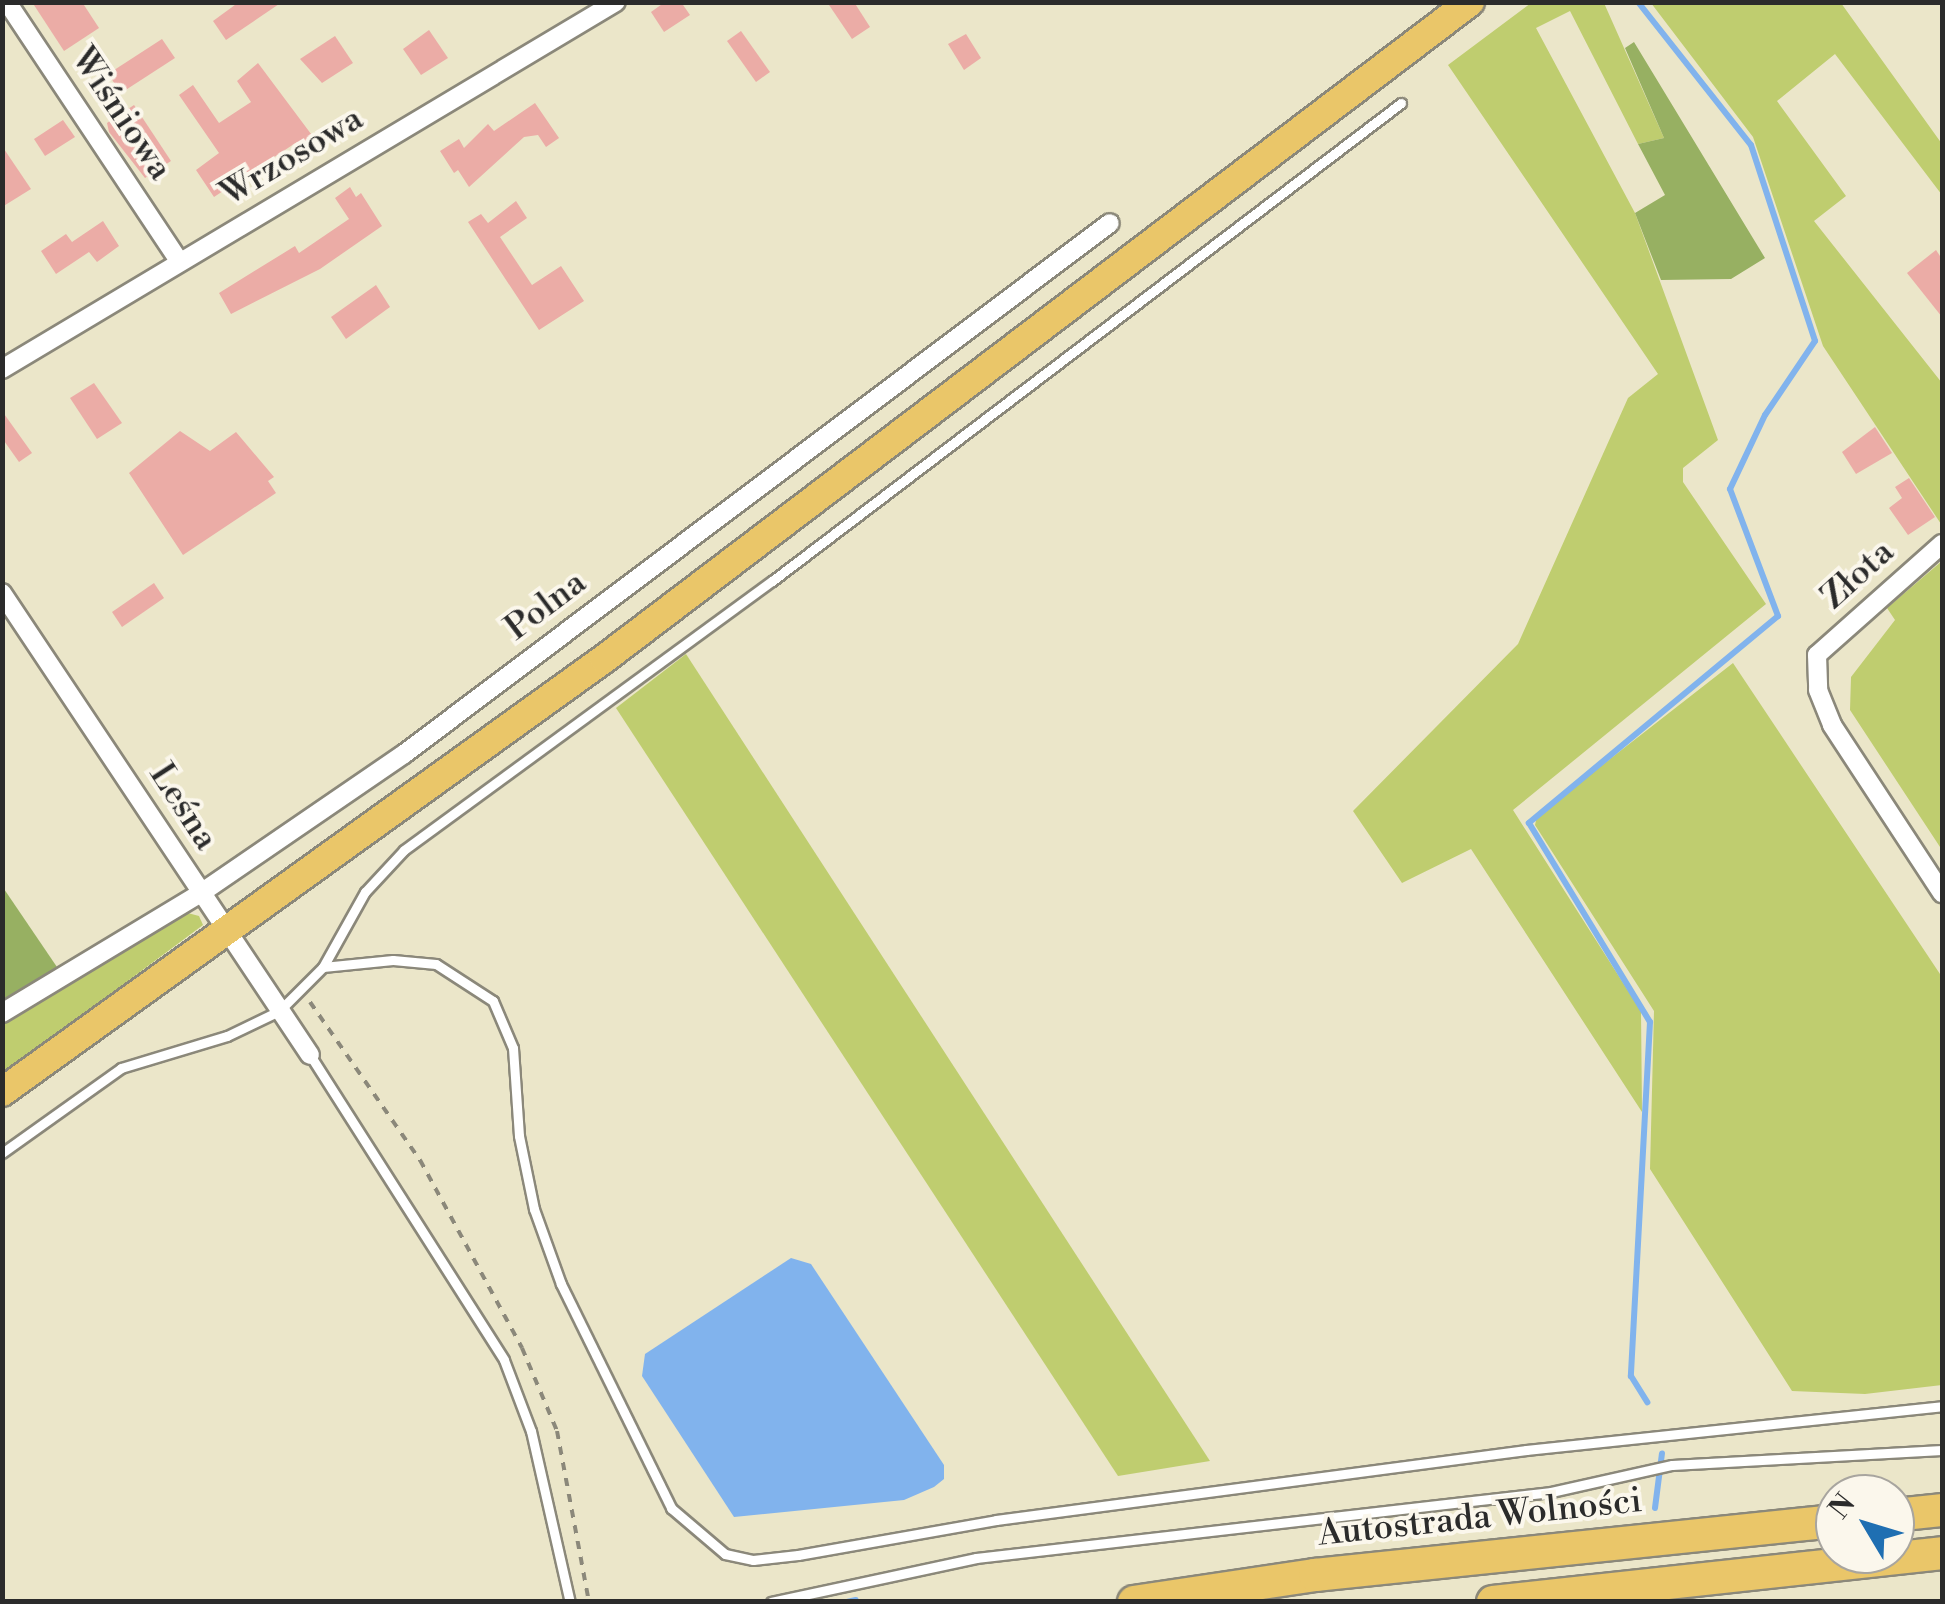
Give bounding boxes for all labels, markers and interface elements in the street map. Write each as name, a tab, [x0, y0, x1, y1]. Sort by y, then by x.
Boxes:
street label: Wiśniowa	[61, 40, 181, 188]
street label: Wrzosowa	[213, 98, 371, 216]
street label: Złota	[1813, 532, 1903, 618]
street label: Polna	[497, 562, 595, 650]
street label: Leśna	[140, 756, 226, 858]
north arrow	[1815, 1474, 1915, 1574]
street label: Autostrada Wolności	[1316, 1480, 1644, 1556]
text: N	[1822, 1487, 1863, 1526]

